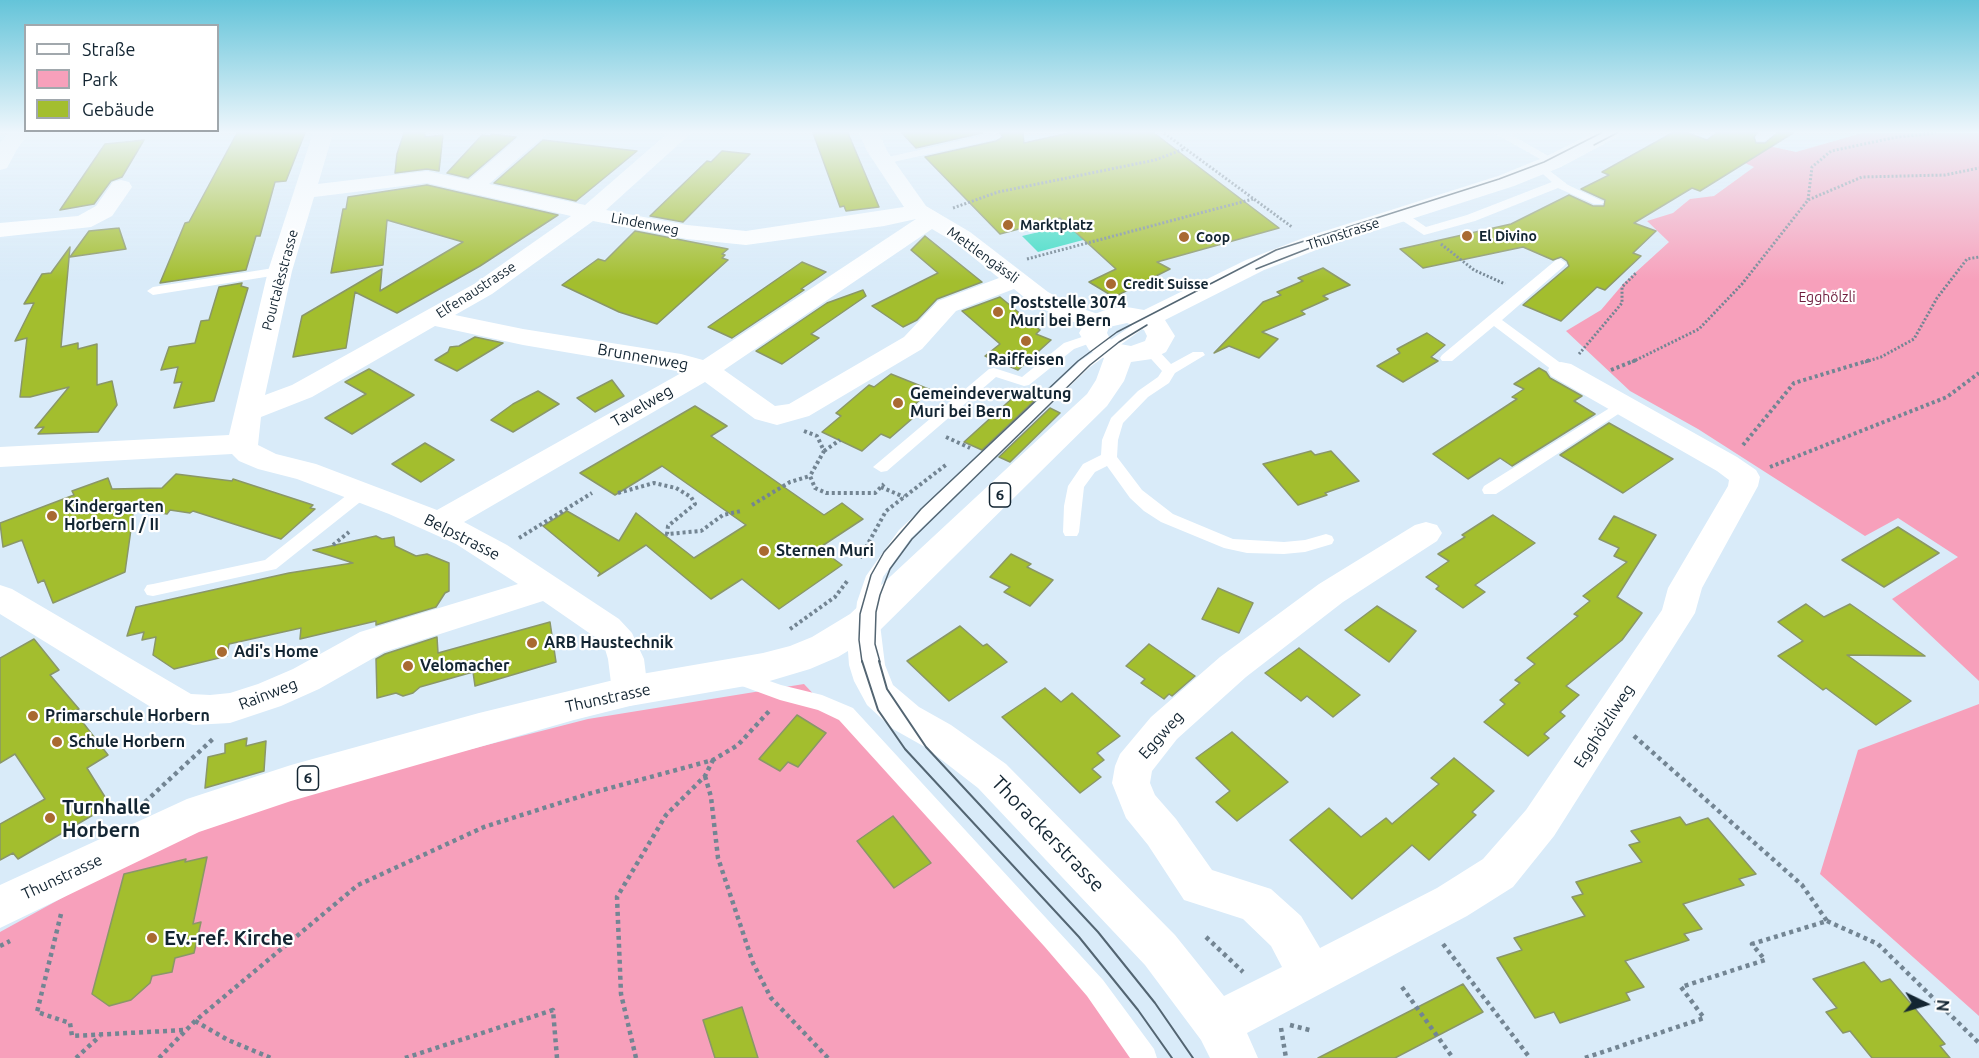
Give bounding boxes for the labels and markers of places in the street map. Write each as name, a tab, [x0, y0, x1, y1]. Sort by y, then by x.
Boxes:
place label: Marktplatz	[1020, 217, 1093, 233]
marker: Marktplatz	[1001, 218, 1015, 232]
place label: El Divino	[1479, 228, 1537, 244]
place label: Coop	[1196, 229, 1230, 245]
marker: El Divino	[1460, 229, 1474, 243]
marker: Coop	[1177, 230, 1191, 244]
place label: Credit Suisse	[1123, 276, 1209, 292]
marker: Credit Suisse	[1104, 277, 1118, 291]
place label: Poststelle 3074 Muri bei Bern	[1010, 293, 1126, 331]
marker: Poststelle 3074 Muri bei Bern	[991, 305, 1005, 319]
marker: Raiffeisen	[1019, 334, 1033, 348]
place label: Raiffeisen	[988, 350, 1064, 370]
place label: Gemeindeverwaltung Muri bei Bern	[910, 384, 1071, 422]
marker: Gemeindeverwaltung Muri bei Bern	[891, 396, 905, 410]
place label: Kindergarten Horbern I / II	[64, 497, 164, 535]
marker: Kindergarten Horbern I / II	[45, 509, 59, 523]
place label: Sternen Muri	[776, 541, 874, 561]
marker: Sternen Muri	[757, 544, 771, 558]
place label: ARB Haustechnik	[544, 633, 673, 653]
marker: ARB Haustechnik	[525, 636, 539, 650]
place label: Adi's Home	[234, 642, 319, 662]
marker: Adi's Home	[215, 645, 229, 659]
place label: Velomacher	[420, 656, 510, 676]
marker: Velomacher	[401, 659, 415, 673]
place label: Primarschule Horbern	[45, 706, 210, 726]
marker: Primarschule Horbern	[26, 709, 40, 723]
place label: Schule Horbern	[69, 732, 185, 752]
marker: Schule Horbern	[50, 735, 64, 749]
place label: Turnhalle Horbern	[62, 795, 151, 842]
marker: Turnhalle Horbern	[43, 811, 57, 825]
place label: Ev.-ref. Kirche	[164, 926, 294, 950]
marker: Ev.-ref. Kirche	[145, 931, 159, 945]

